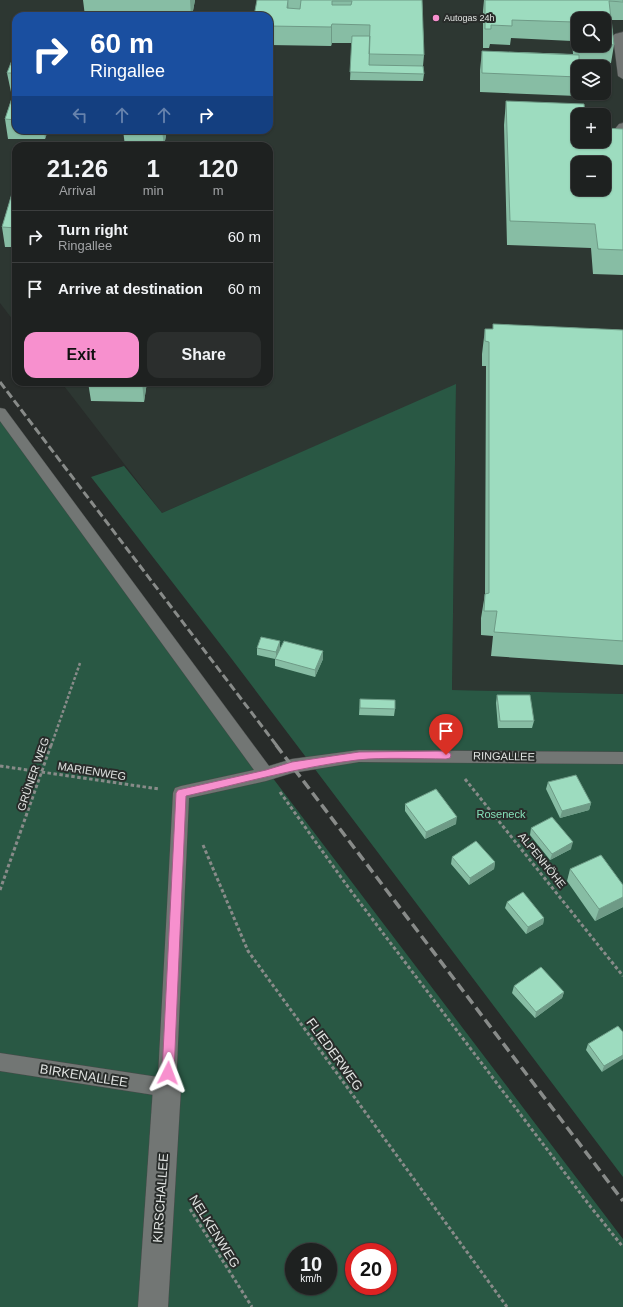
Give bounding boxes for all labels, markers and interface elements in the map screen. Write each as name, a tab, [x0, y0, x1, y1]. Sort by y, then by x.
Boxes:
map controls	[571, 12, 611, 196]
button: search	[571, 12, 611, 52]
marker: Autogas 24h	[431, 13, 441, 23]
place label: Autogas 24h	[444, 13, 495, 23]
icon: right	[24, 28, 76, 80]
text: 60 m	[90, 28, 154, 59]
button: layers	[571, 60, 611, 100]
text: Ringallee	[90, 61, 165, 81]
icon: left	[69, 104, 91, 126]
icon: ahead	[111, 104, 133, 126]
icon: ahead	[153, 104, 175, 126]
icon: right	[195, 104, 217, 126]
button: +	[571, 108, 611, 148]
text: 21:26	[47, 155, 108, 182]
text: 1	[146, 155, 160, 182]
text: 120	[198, 155, 238, 182]
button: −	[571, 156, 611, 196]
text: Arrival	[59, 183, 96, 198]
text: min	[143, 183, 164, 198]
text: m	[213, 183, 224, 198]
text: Turn right	[58, 221, 128, 238]
icon: right	[24, 226, 46, 248]
text: 60 m	[228, 228, 261, 245]
text: Ringallee	[58, 238, 112, 253]
icon: arrive	[24, 278, 46, 300]
text: Arrive at destination	[58, 280, 203, 297]
text: 60 m	[228, 280, 261, 297]
button: Exit	[24, 332, 139, 378]
button: Share	[147, 332, 261, 378]
pin	[429, 714, 463, 755]
icon: arrive	[435, 720, 457, 742]
street label: GRÜNER WEG	[15, 736, 51, 812]
street label: RINGALLEE	[473, 749, 535, 763]
street label: MARIENWEG	[57, 760, 127, 782]
park label: Roseneck	[477, 808, 526, 820]
street label: ALPENHÖHE	[516, 830, 568, 890]
street label: FLIEDERWEG	[303, 1015, 366, 1093]
position arrow	[147, 1052, 189, 1094]
street label: BIRKENALLEE	[39, 1061, 129, 1090]
street label: KIRSCHALLEE	[150, 1152, 171, 1243]
street label: NELKENWEG	[186, 1192, 243, 1270]
speed limit sign: 20	[345, 1243, 397, 1295]
text: 10	[300, 1253, 322, 1275]
text: km/h	[300, 1273, 322, 1284]

